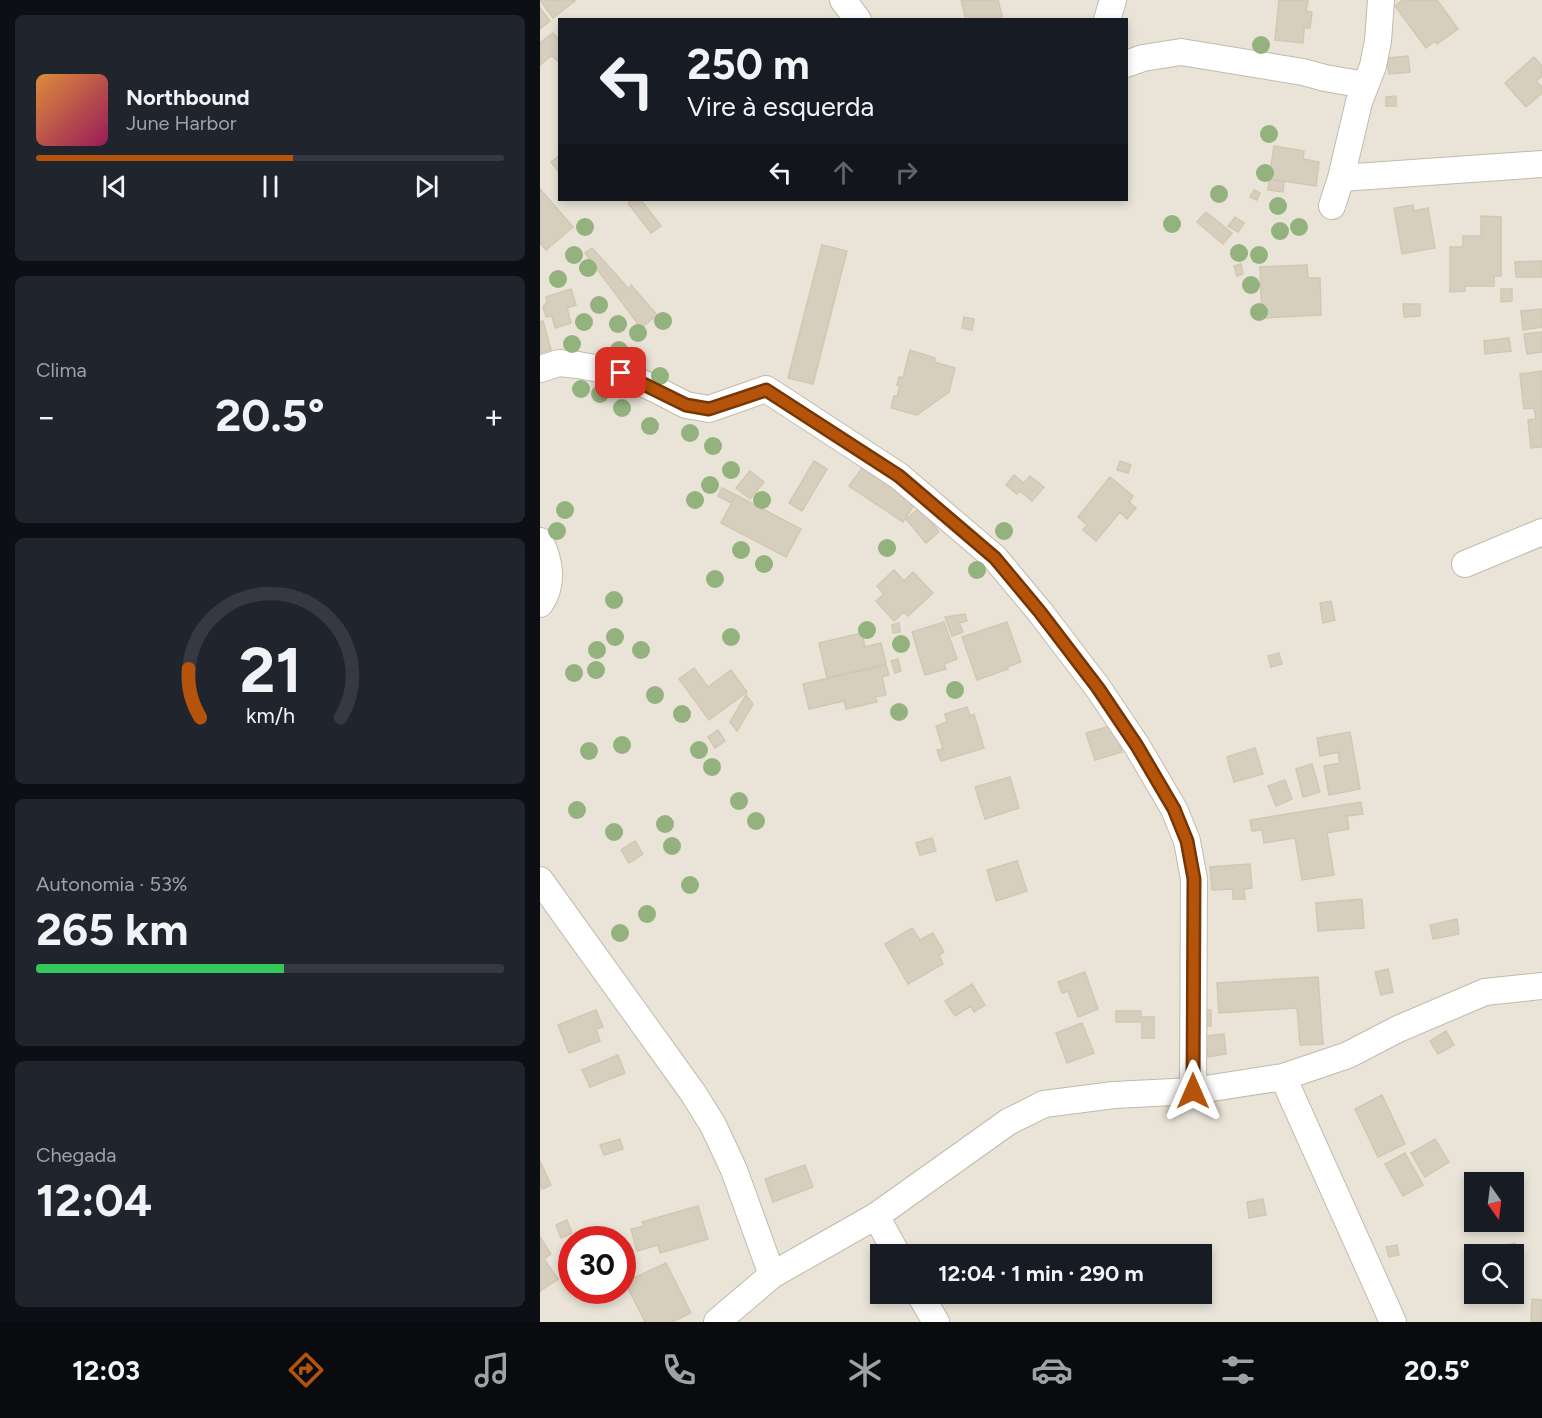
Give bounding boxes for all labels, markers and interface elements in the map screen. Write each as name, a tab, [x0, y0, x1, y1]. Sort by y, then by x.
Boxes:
text: 250 m	[687, 39, 810, 90]
icon: left	[588, 42, 666, 120]
text: Northbound	[126, 84, 250, 111]
text: Vire à esquerda	[687, 90, 874, 123]
text: June Harbor	[126, 111, 237, 135]
icon: left	[764, 156, 797, 189]
icon: ahead	[827, 156, 860, 189]
icon: right	[890, 156, 923, 189]
icon: previous	[98, 170, 131, 203]
icon: pause	[254, 170, 287, 203]
icon: next	[410, 170, 443, 203]
pin	[595, 347, 646, 398]
icon: arrive	[604, 356, 637, 389]
text: Clima	[36, 358, 87, 382]
text: 20.5°	[215, 388, 325, 442]
text: −	[36, 397, 57, 436]
text: +	[483, 397, 504, 436]
text: 21	[239, 633, 301, 708]
text: km/h	[246, 703, 294, 728]
text: Autonomia · 53%	[36, 872, 188, 896]
text: 265 km	[36, 902, 188, 956]
position arrow	[1161, 1059, 1225, 1123]
text: Chegada	[36, 1143, 116, 1167]
north arrow	[1464, 1172, 1524, 1232]
map controls	[1464, 1172, 1524, 1304]
text: 12:04	[36, 1173, 152, 1227]
speed limit sign: 30	[558, 1226, 636, 1304]
button: search	[1464, 1244, 1524, 1304]
text: 12:04 · 1 min · 290 m	[938, 1260, 1144, 1287]
icon: directions	[285, 1349, 327, 1391]
icon: music	[471, 1349, 513, 1391]
icon: phone	[658, 1349, 700, 1391]
icon: climate	[844, 1349, 886, 1391]
icon: car	[1031, 1349, 1073, 1391]
icon: filters	[1217, 1349, 1259, 1391]
text: 12:03	[72, 1354, 140, 1387]
text: 20.5°	[1404, 1354, 1470, 1387]

